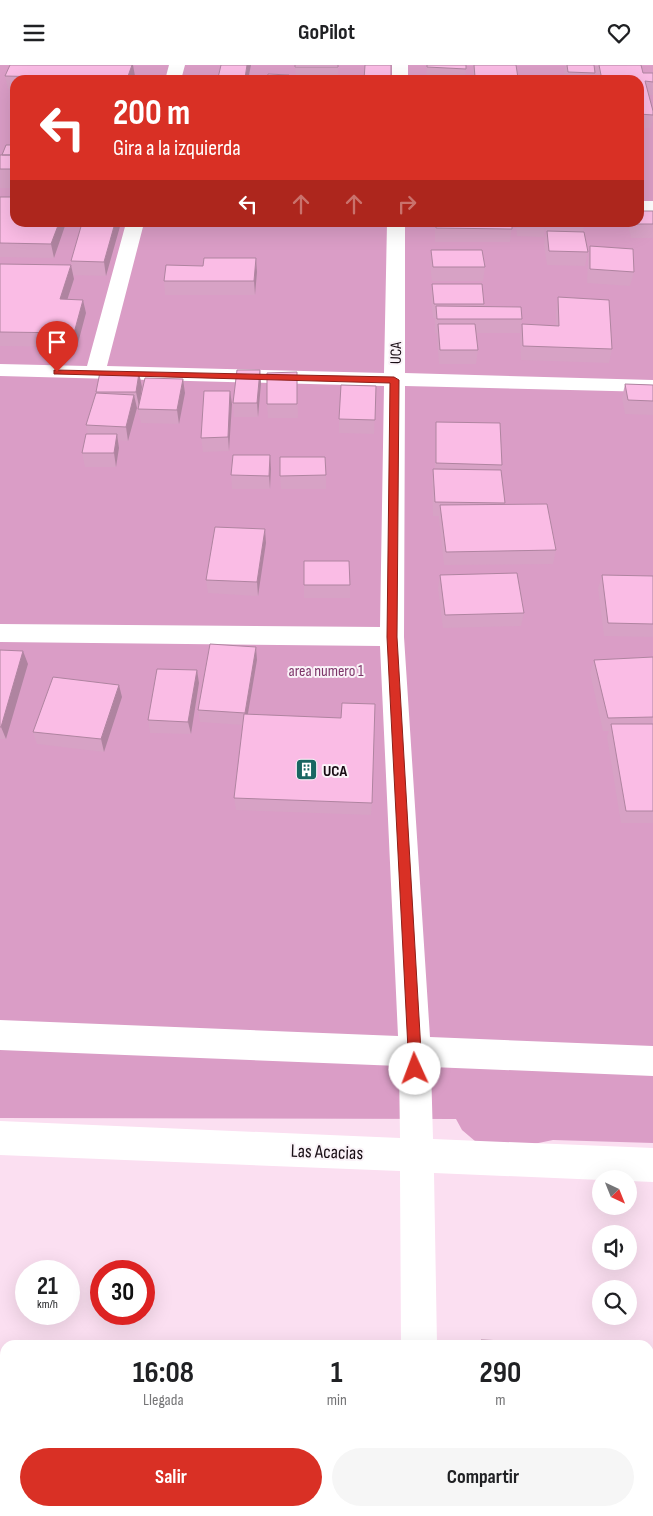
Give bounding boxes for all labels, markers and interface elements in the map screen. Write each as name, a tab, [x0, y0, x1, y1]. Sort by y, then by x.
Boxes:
icon: menu	[20, 19, 48, 47]
text: GoPilot	[298, 19, 355, 46]
icon: heart	[605, 19, 633, 47]
text: 200 m	[113, 92, 190, 135]
icon: left	[30, 95, 95, 160]
text: Gira a la izquierda	[113, 135, 241, 162]
icon: left	[234, 190, 262, 218]
icon: ahead	[287, 190, 315, 218]
icon: ahead	[340, 190, 368, 218]
icon: right	[393, 190, 421, 218]
pin	[36, 321, 78, 372]
icon: arrive	[43, 328, 71, 356]
street label: UCA	[387, 341, 406, 364]
park label: area numero 1	[289, 662, 364, 681]
building icon: UCA	[295, 758, 319, 782]
place label: UCA	[323, 762, 347, 781]
position arrow	[388, 1042, 440, 1094]
street label: Las Acacias	[290, 1140, 364, 1165]
north arrow	[592, 1170, 638, 1215]
map controls	[592, 1170, 637, 1325]
button: sound	[592, 1225, 637, 1270]
speed limit sign: 30	[90, 1260, 155, 1325]
text: 21	[37, 1271, 58, 1302]
button: search	[592, 1280, 637, 1325]
text: km/h	[37, 1297, 58, 1312]
text: 16:08	[133, 1355, 194, 1391]
text: 1	[331, 1355, 343, 1391]
text: 290	[480, 1355, 521, 1391]
text: Llegada	[143, 1391, 184, 1410]
text: min	[327, 1391, 347, 1410]
text: m	[495, 1391, 506, 1410]
button: Salir	[20, 1448, 322, 1506]
button: Compartir	[332, 1448, 634, 1506]

